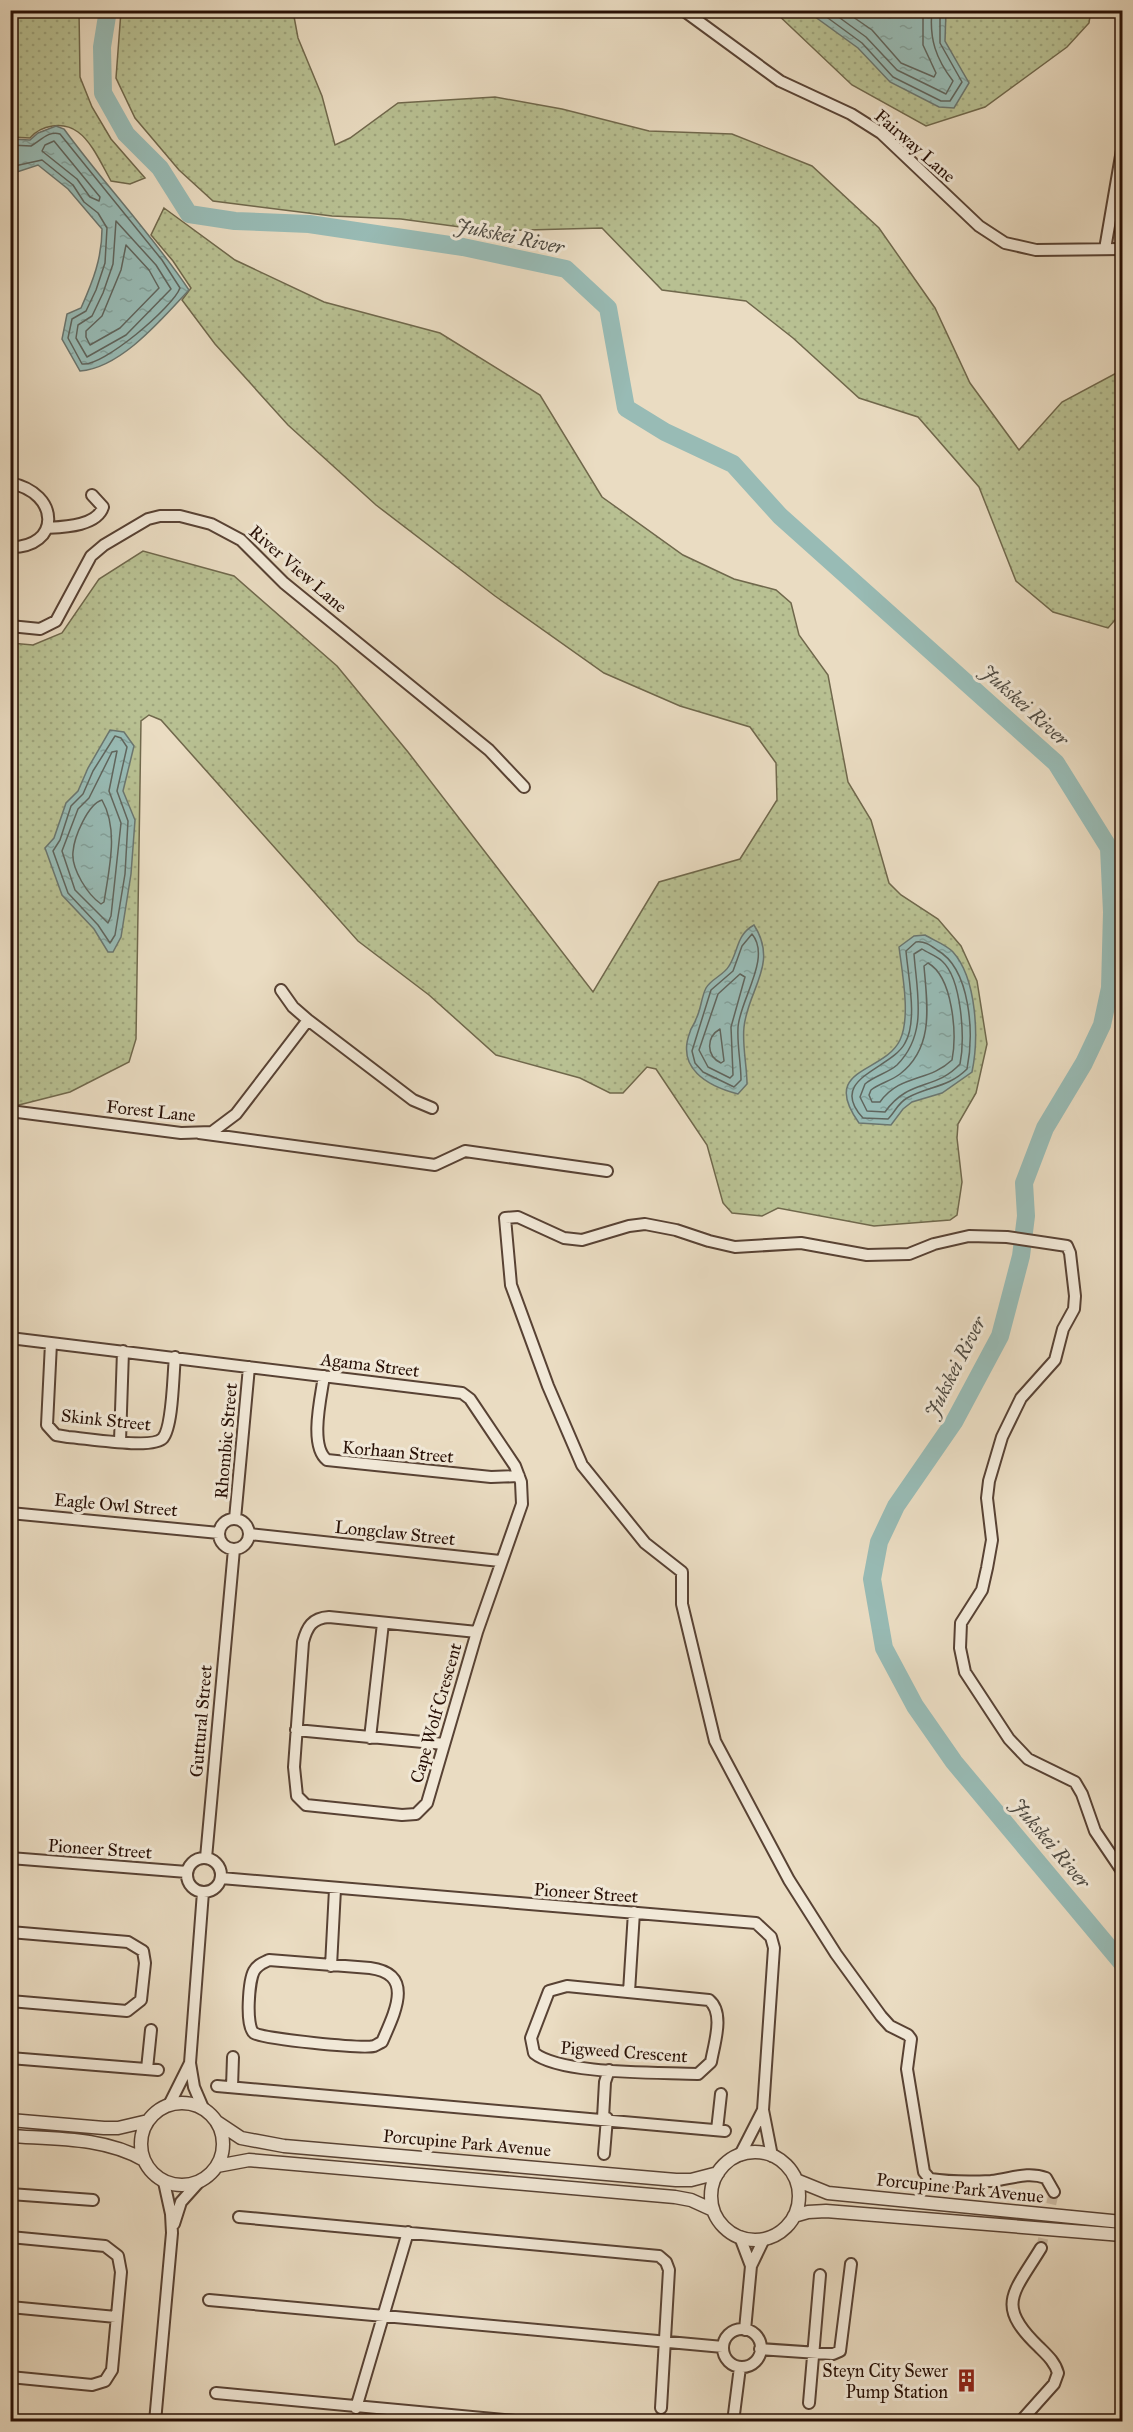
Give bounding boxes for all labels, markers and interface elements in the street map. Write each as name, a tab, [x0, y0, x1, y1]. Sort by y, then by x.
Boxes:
street label: Fairway Lane	[870, 105, 960, 187]
water label: Jukskei River	[453, 213, 568, 260]
street label: River View Lane	[245, 520, 351, 618]
water label: Jukskei River	[975, 659, 1075, 752]
street label: Forest Lane	[105, 1095, 197, 1127]
water label: Jukskei River	[919, 1311, 991, 1422]
street label: Agama Street	[318, 1348, 421, 1383]
street label: Rhombic Street	[210, 1381, 242, 1500]
street label: Skink Street	[60, 1404, 153, 1436]
street label: Korhaan Street	[341, 1436, 455, 1468]
street label: Eagle Owl Street	[53, 1489, 179, 1522]
street label: Longclaw Street	[334, 1516, 457, 1551]
street label: Cape Wolf Crescent	[405, 1640, 467, 1786]
street label: Guttural Street	[185, 1663, 217, 1778]
water label: Jukskei River	[1006, 1792, 1097, 1894]
street label: Pioneer Street	[47, 1834, 153, 1864]
street label: Pioneer Street	[533, 1878, 639, 1908]
street label: Pigweed Crescent	[560, 2037, 689, 2068]
street label: Porcupine Park Avenue	[382, 2125, 552, 2161]
street label: Porcupine Park Avenue	[875, 2168, 1045, 2208]
place label: Steyn City Sewer Pump Station	[822, 2360, 948, 2403]
building icon: Steyn City Sewer Pump Station	[953, 2368, 979, 2394]

